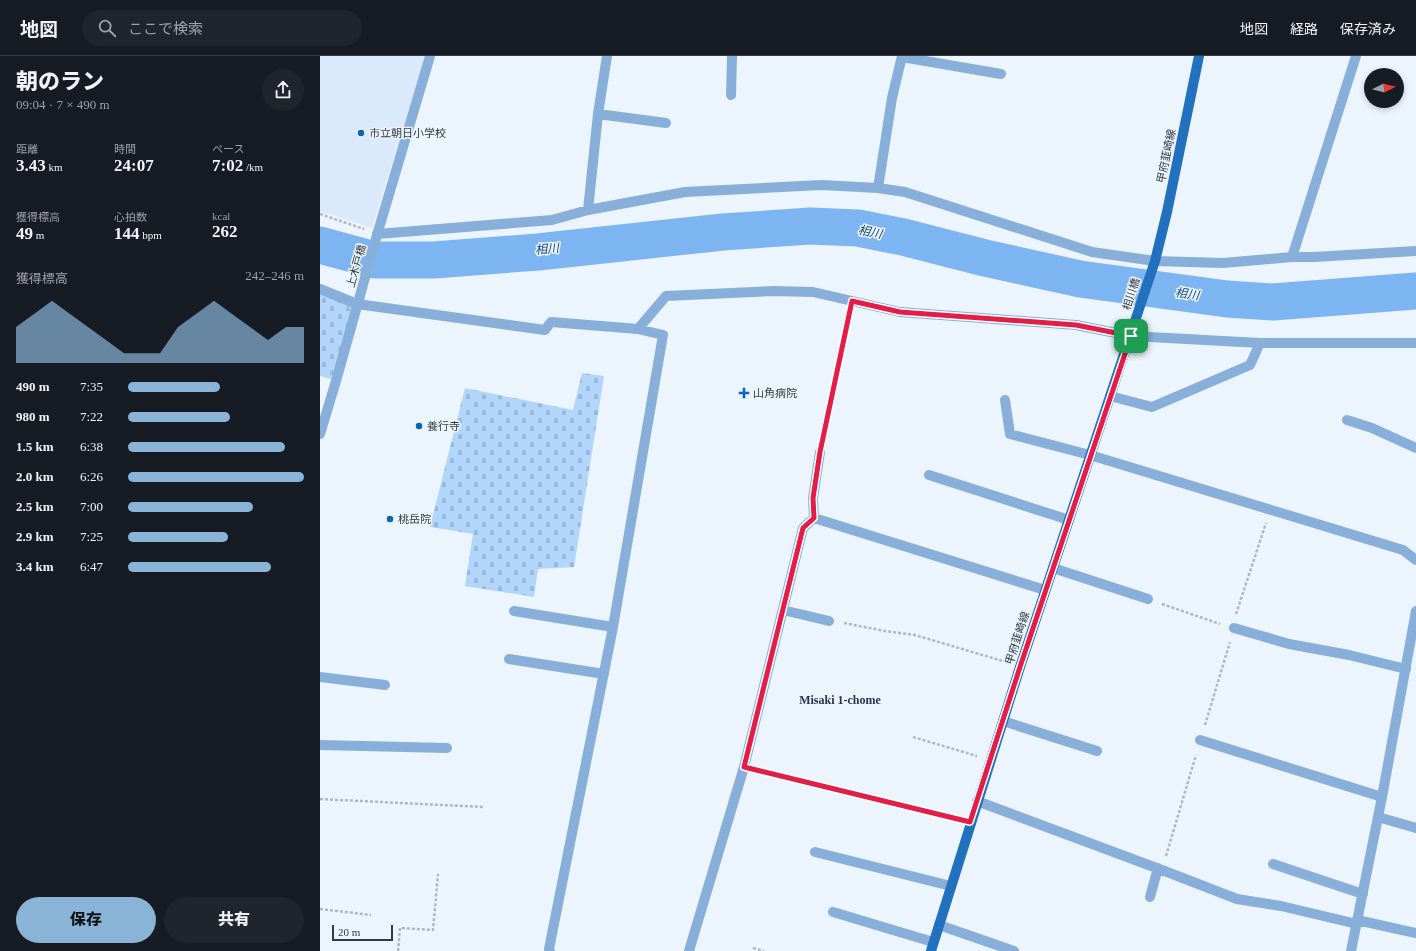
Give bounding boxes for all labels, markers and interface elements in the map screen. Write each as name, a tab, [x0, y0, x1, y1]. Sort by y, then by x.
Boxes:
search box	[82, 10, 362, 46]
icon: search	[96, 17, 118, 39]
text: 地図	[20, 19, 58, 40]
text: ここで検索	[128, 21, 203, 37]
text: 地図	[1240, 22, 1268, 37]
text: 経路	[1290, 22, 1318, 37]
text: 保存済み	[1340, 22, 1396, 37]
north arrow	[1364, 68, 1404, 108]
map controls	[1364, 68, 1404, 108]
text: 朝のラン	[16, 69, 104, 94]
button: share	[262, 69, 304, 111]
text: 09:04 · 7 × 490 m	[16, 97, 110, 112]
place label: 市立朝日小学校	[369, 127, 446, 139]
marker: 市立朝日小学校	[356, 128, 366, 138]
street label: 甲府韮崎線	[1154, 128, 1178, 184]
text: 距離	[16, 143, 38, 155]
text: 時間	[114, 143, 136, 155]
text: ペース	[212, 143, 244, 155]
text: 3.43	[16, 156, 46, 175]
text: 24:07	[114, 156, 154, 175]
text: 7:02	[212, 156, 243, 175]
text: km	[46, 161, 63, 173]
text: /km	[243, 161, 263, 173]
text: kcal	[212, 210, 230, 222]
text: 獲得標高	[16, 211, 60, 223]
text: 心拍数	[114, 211, 147, 223]
text: 262	[212, 222, 238, 241]
water label: 相川	[857, 223, 885, 242]
text: 49	[16, 224, 33, 243]
text: 144	[114, 224, 140, 243]
text: m	[33, 229, 44, 241]
text: bpm	[140, 229, 162, 241]
water label: 相川	[534, 241, 562, 257]
street label: 上木戸橋	[344, 243, 368, 289]
text: 242–246 m	[245, 268, 304, 283]
text: 獲得標高	[16, 271, 68, 286]
street label: 相川橋	[1120, 276, 1142, 312]
water label: 相川	[1174, 285, 1202, 303]
pin	[1114, 319, 1148, 353]
icon: arrive	[1120, 325, 1142, 347]
text: 490 m	[16, 379, 50, 394]
text: 7:35	[80, 379, 103, 394]
marker: 山角病院	[738, 387, 750, 399]
place label: 山角病院	[753, 387, 797, 399]
text: 980 m	[16, 409, 50, 424]
text: 7:22	[80, 409, 103, 424]
place label: 養行寺	[427, 420, 460, 432]
marker: 養行寺	[414, 421, 424, 431]
text: 1.5 km	[16, 439, 54, 454]
text: 6:38	[80, 439, 103, 454]
text: 2.0 km	[16, 469, 54, 484]
text: 6:26	[80, 469, 103, 484]
text: 2.5 km	[16, 499, 54, 514]
text: 7:00	[80, 499, 103, 514]
place label: 桃岳院	[398, 513, 431, 525]
marker: 桃岳院	[385, 514, 395, 524]
text: 2.9 km	[16, 529, 54, 544]
text: 7:25	[80, 529, 103, 544]
text: 3.4 km	[16, 559, 54, 574]
text: 6:47	[80, 559, 103, 574]
street label: 甲府韮崎線	[1003, 610, 1031, 666]
district label: Misaki 1-chome	[799, 693, 882, 707]
button: 保存	[16, 897, 156, 943]
button: 共有	[164, 897, 304, 943]
scale bar	[332, 923, 393, 942]
text: 20 m	[338, 926, 360, 938]

